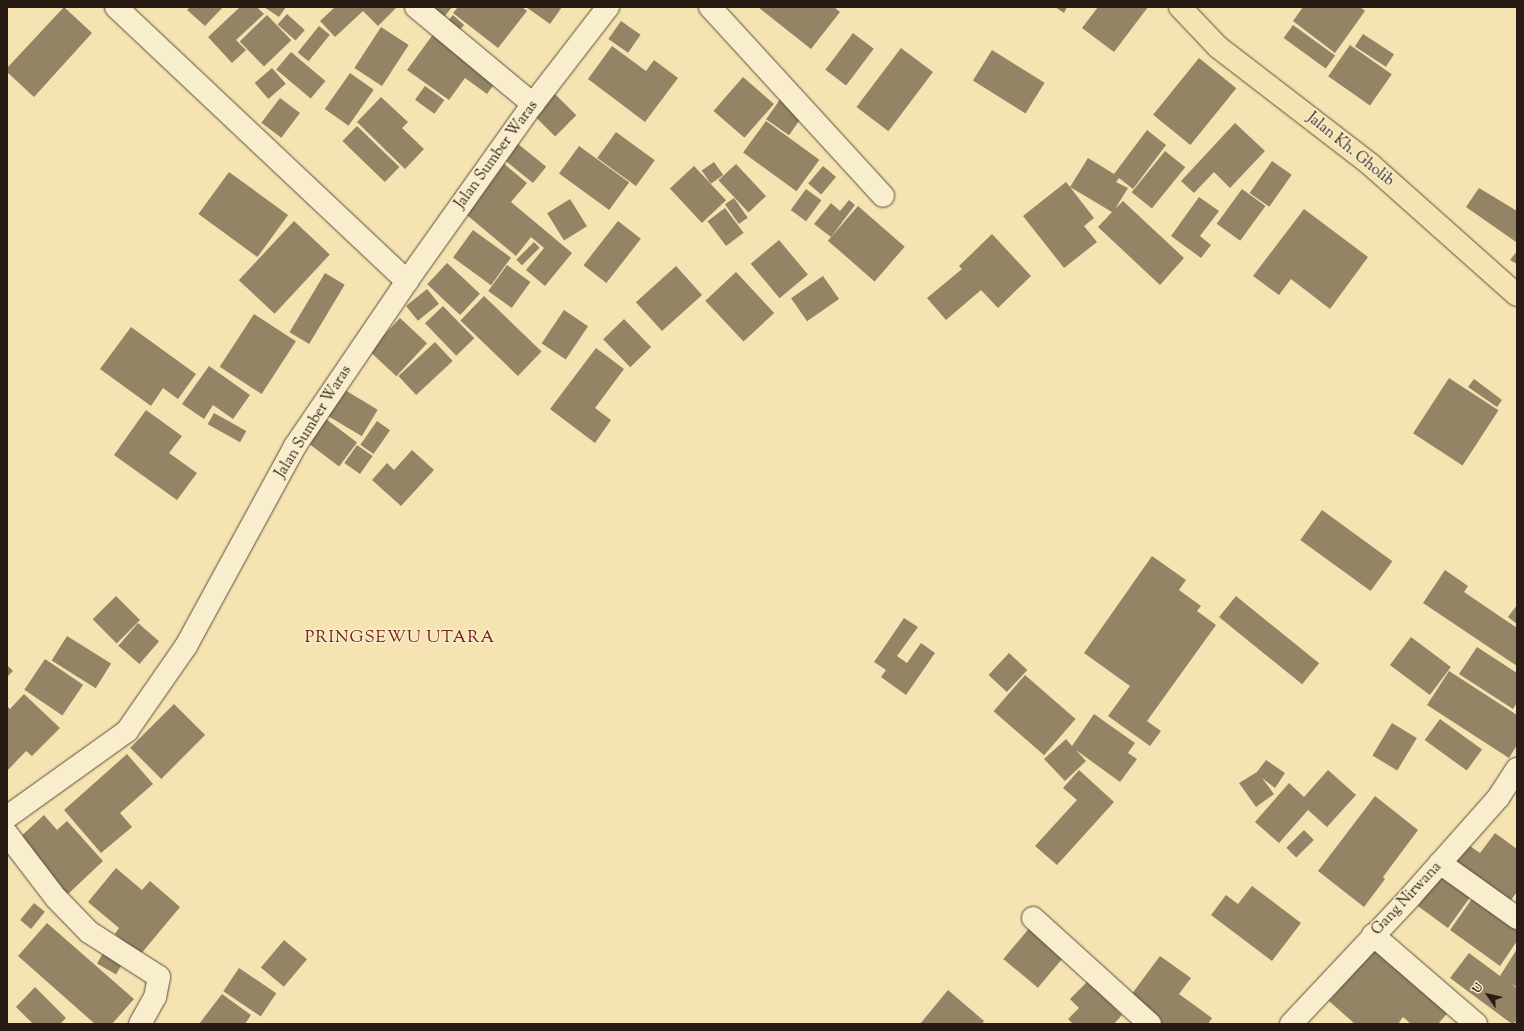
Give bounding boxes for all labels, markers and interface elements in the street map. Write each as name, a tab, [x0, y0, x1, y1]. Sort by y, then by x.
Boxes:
street label: Jalan Sumber Waras	[452, 97, 542, 213]
street label: Jalan Kh. Gholib	[1303, 109, 1397, 191]
street label: Jalan Sumber Waras	[272, 362, 356, 482]
district label: PRINGSEWU UTARA	[305, 629, 495, 649]
street label: Gang Nirwana	[1368, 858, 1446, 940]
north arrow	[1468, 975, 1508, 1015]
text: U	[1469, 980, 1487, 996]

